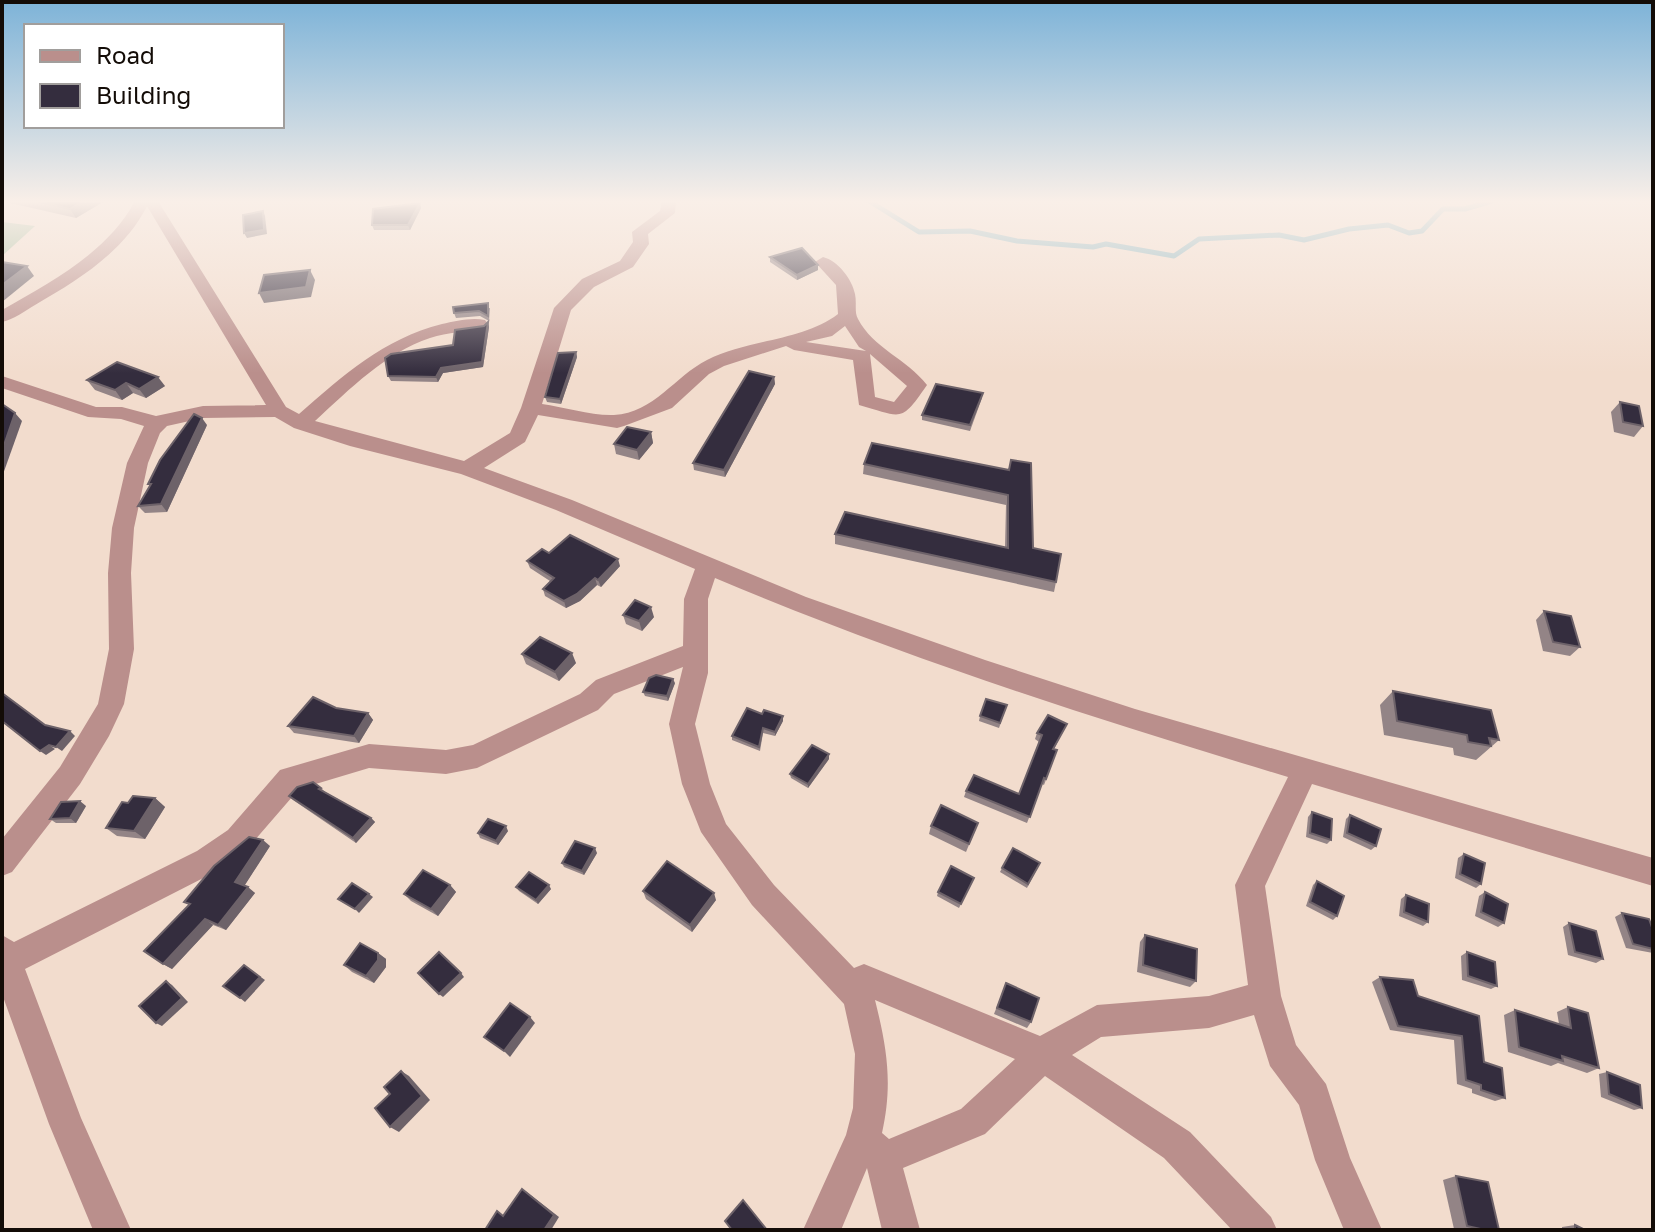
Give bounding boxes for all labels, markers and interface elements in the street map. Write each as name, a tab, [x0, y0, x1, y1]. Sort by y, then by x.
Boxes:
legend	[24, 24, 284, 128]
text: Road	[96, 40, 155, 69]
text: Building	[96, 80, 191, 109]

